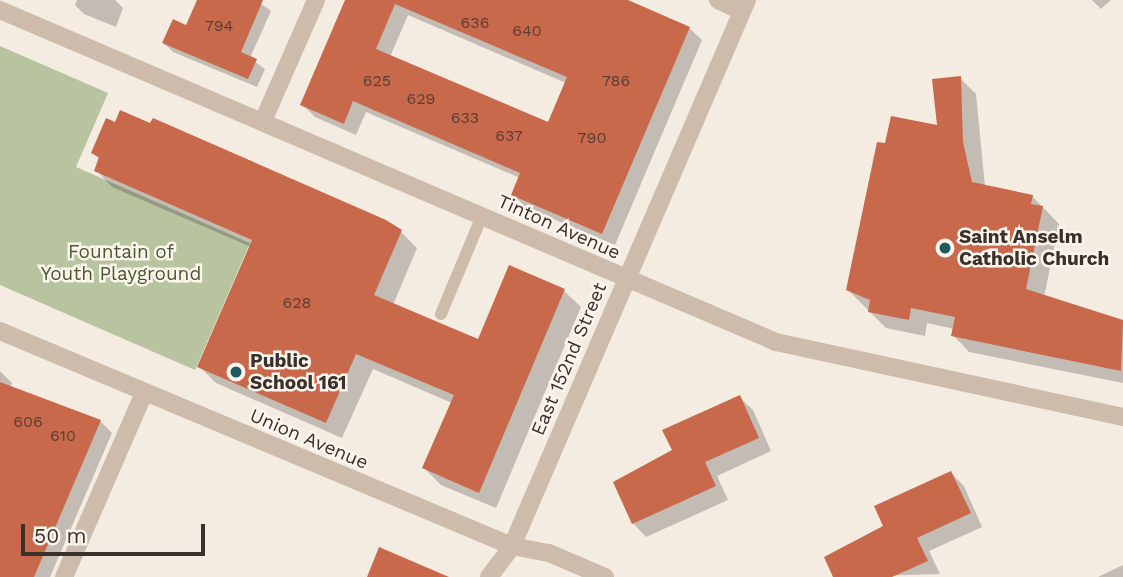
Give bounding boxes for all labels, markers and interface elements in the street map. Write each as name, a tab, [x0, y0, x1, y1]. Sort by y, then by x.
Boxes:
house number: 636	[461, 13, 489, 33]
house number: 794	[205, 16, 233, 36]
house number: 640	[512, 21, 542, 41]
house number: 625	[363, 71, 391, 91]
house number: 786	[602, 71, 630, 91]
house number: 629	[407, 89, 435, 109]
house number: 633	[451, 108, 479, 128]
house number: 637	[495, 126, 523, 146]
house number: 790	[578, 128, 606, 148]
street label: Tinton Avenue	[494, 190, 624, 264]
place label: Saint Anselm Catholic Church	[959, 226, 1109, 270]
marker: Saint Anselm Catholic Church	[937, 240, 953, 256]
park label: Fountain of Youth Playground	[41, 241, 201, 285]
street label: East 152nd Street	[526, 279, 612, 439]
house number: 628	[283, 293, 311, 313]
place label: Public School 161	[250, 350, 347, 394]
marker: Public School 161	[228, 364, 244, 380]
street label: Union Avenue	[246, 404, 372, 474]
house number: 606	[13, 412, 43, 432]
house number: 610	[50, 426, 76, 446]
scale bar	[24, 510, 208, 554]
text: 50 m	[34, 523, 86, 548]

